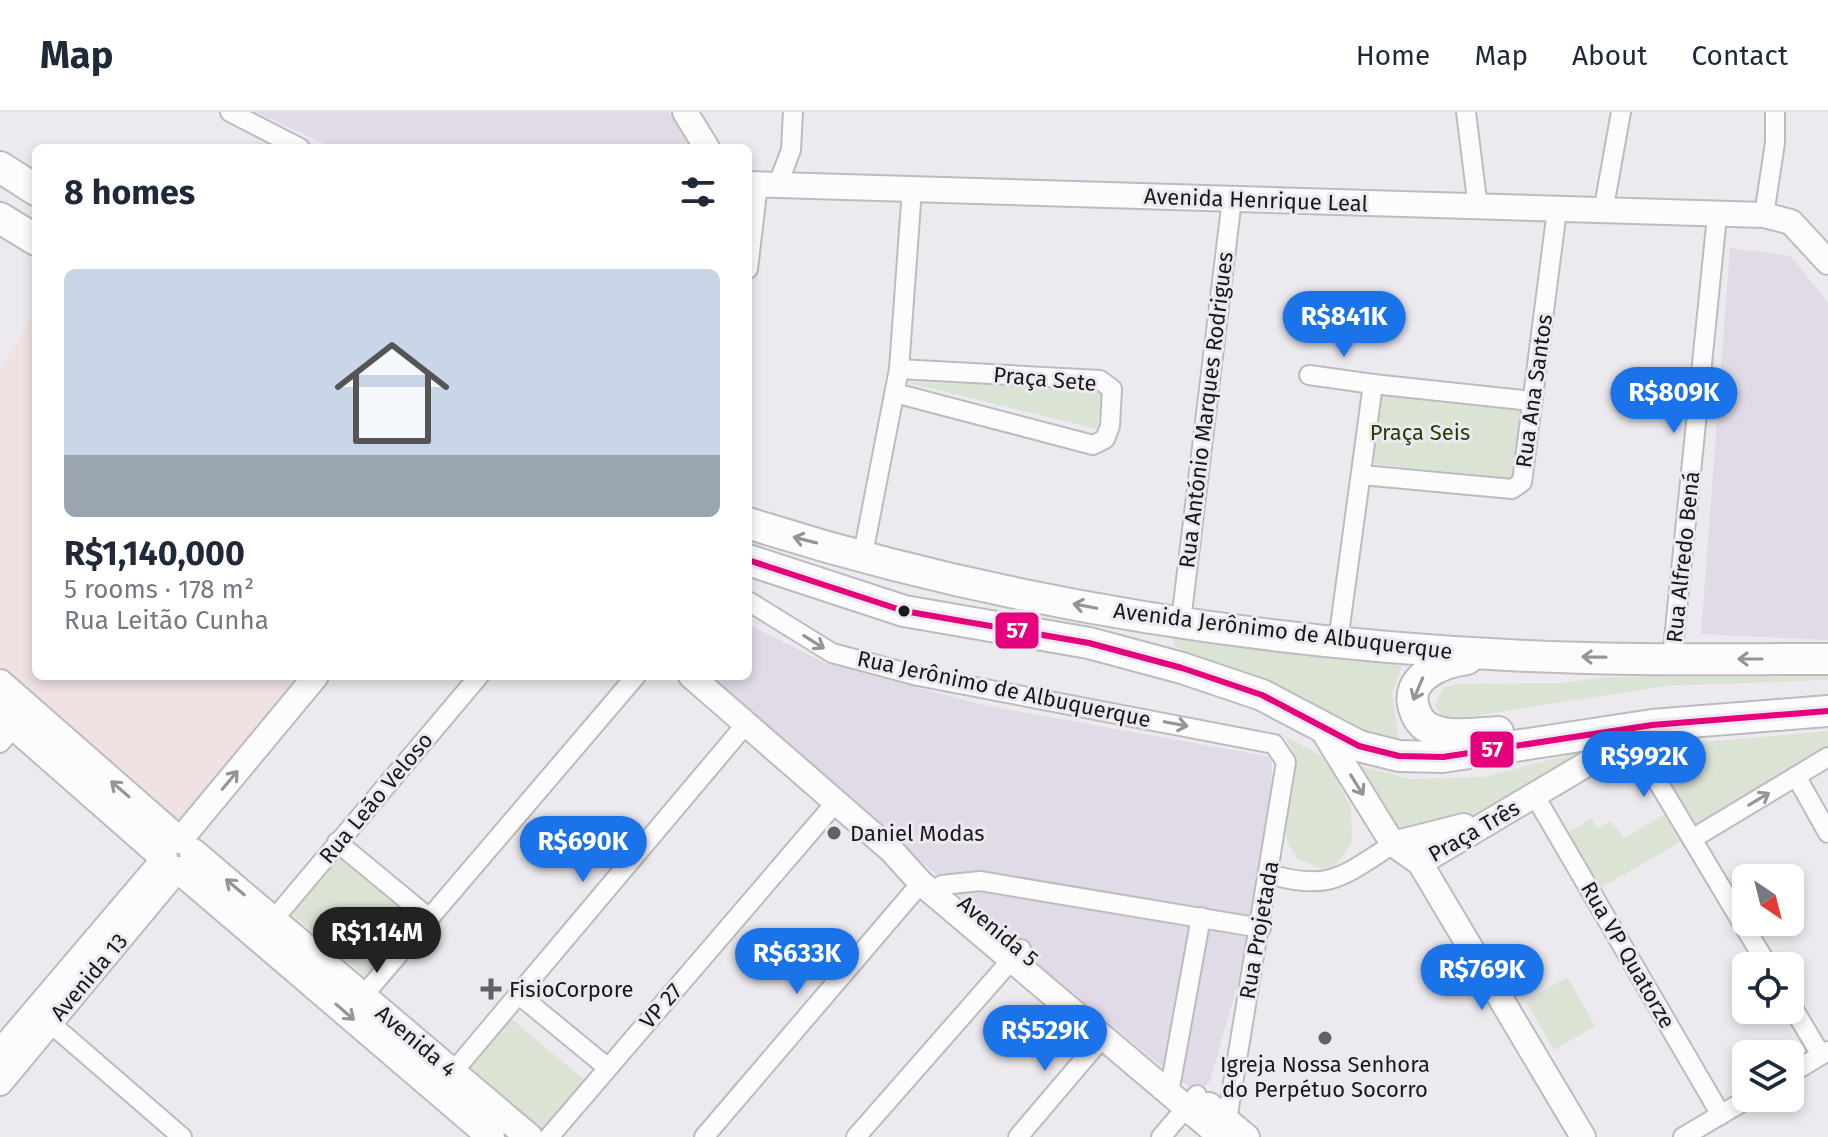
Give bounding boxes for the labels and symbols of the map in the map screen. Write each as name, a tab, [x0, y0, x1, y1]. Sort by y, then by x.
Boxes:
street label: Avenida Henrique Leal	[1144, 183, 1368, 217]
street label: Rua António Marques Rodrigues	[1173, 250, 1239, 570]
pin: R$841K	[1279, 291, 1409, 359]
street label: Rua Ana Santos	[1510, 312, 1558, 470]
street label: Praça Sete	[992, 361, 1098, 397]
pin: R$809K	[1609, 367, 1739, 435]
park label: Praça Seis	[1370, 419, 1470, 446]
street label: Rua Alfredo Bená	[1661, 470, 1705, 644]
one-way arrow	[793, 532, 819, 547]
street label: Avenida Jerônimo de Albuquerque	[1112, 597, 1454, 665]
one-way arrow	[1073, 598, 1099, 613]
unlabelled marker	[896, 603, 912, 619]
line badge: 57	[994, 611, 1040, 650]
text: 57	[1006, 617, 1028, 644]
one-way arrow	[802, 635, 825, 651]
street label: Rua Jerônimo de Albuquerque	[855, 645, 1153, 733]
one-way arrow	[1581, 650, 1608, 665]
one-way arrow	[1737, 651, 1764, 667]
one-way arrow	[1410, 677, 1424, 701]
one-way arrow	[1162, 717, 1188, 732]
street label: Rua Leão Veloso	[313, 727, 439, 869]
line badge: 57	[1469, 730, 1515, 769]
pin: R$992K	[1579, 731, 1709, 799]
text: 57	[1481, 736, 1503, 763]
one-way arrow	[221, 770, 239, 791]
one-way arrow	[1349, 773, 1365, 796]
one-way arrow	[111, 780, 131, 798]
one-way arrow	[1747, 790, 1770, 806]
street label: Praça Três	[1424, 794, 1524, 868]
pin: R$690K	[518, 816, 648, 884]
place label: Daniel Modas	[850, 820, 984, 847]
marker: Daniel Modas	[825, 824, 843, 842]
street label: Rua Projetada	[1234, 859, 1284, 1001]
north arrow	[1732, 864, 1804, 936]
street label: Rua VP Quatorze	[1575, 877, 1681, 1033]
one-way arrow	[225, 878, 246, 896]
street label: Avenida 5	[952, 890, 1044, 972]
pin: R$1.14M	[303, 907, 451, 975]
street label: Avenida 13	[45, 928, 133, 1026]
pin: R$633K	[732, 928, 862, 996]
pin: R$769K	[1417, 944, 1547, 1012]
place label: FisioCorpore	[509, 976, 634, 1003]
marker: FisioCorpore	[480, 978, 502, 1000]
street label: VP 27	[634, 978, 688, 1034]
street label: Avenida 4	[370, 999, 462, 1083]
one-way arrow	[334, 1003, 354, 1021]
pin: R$529K	[980, 1005, 1110, 1073]
marker: Igreja Nossa Senhora do Perpétuo Socorro	[1316, 1029, 1334, 1047]
place label: Igreja Nossa Senhora do Perpétuo Socorro	[1220, 1051, 1430, 1103]

